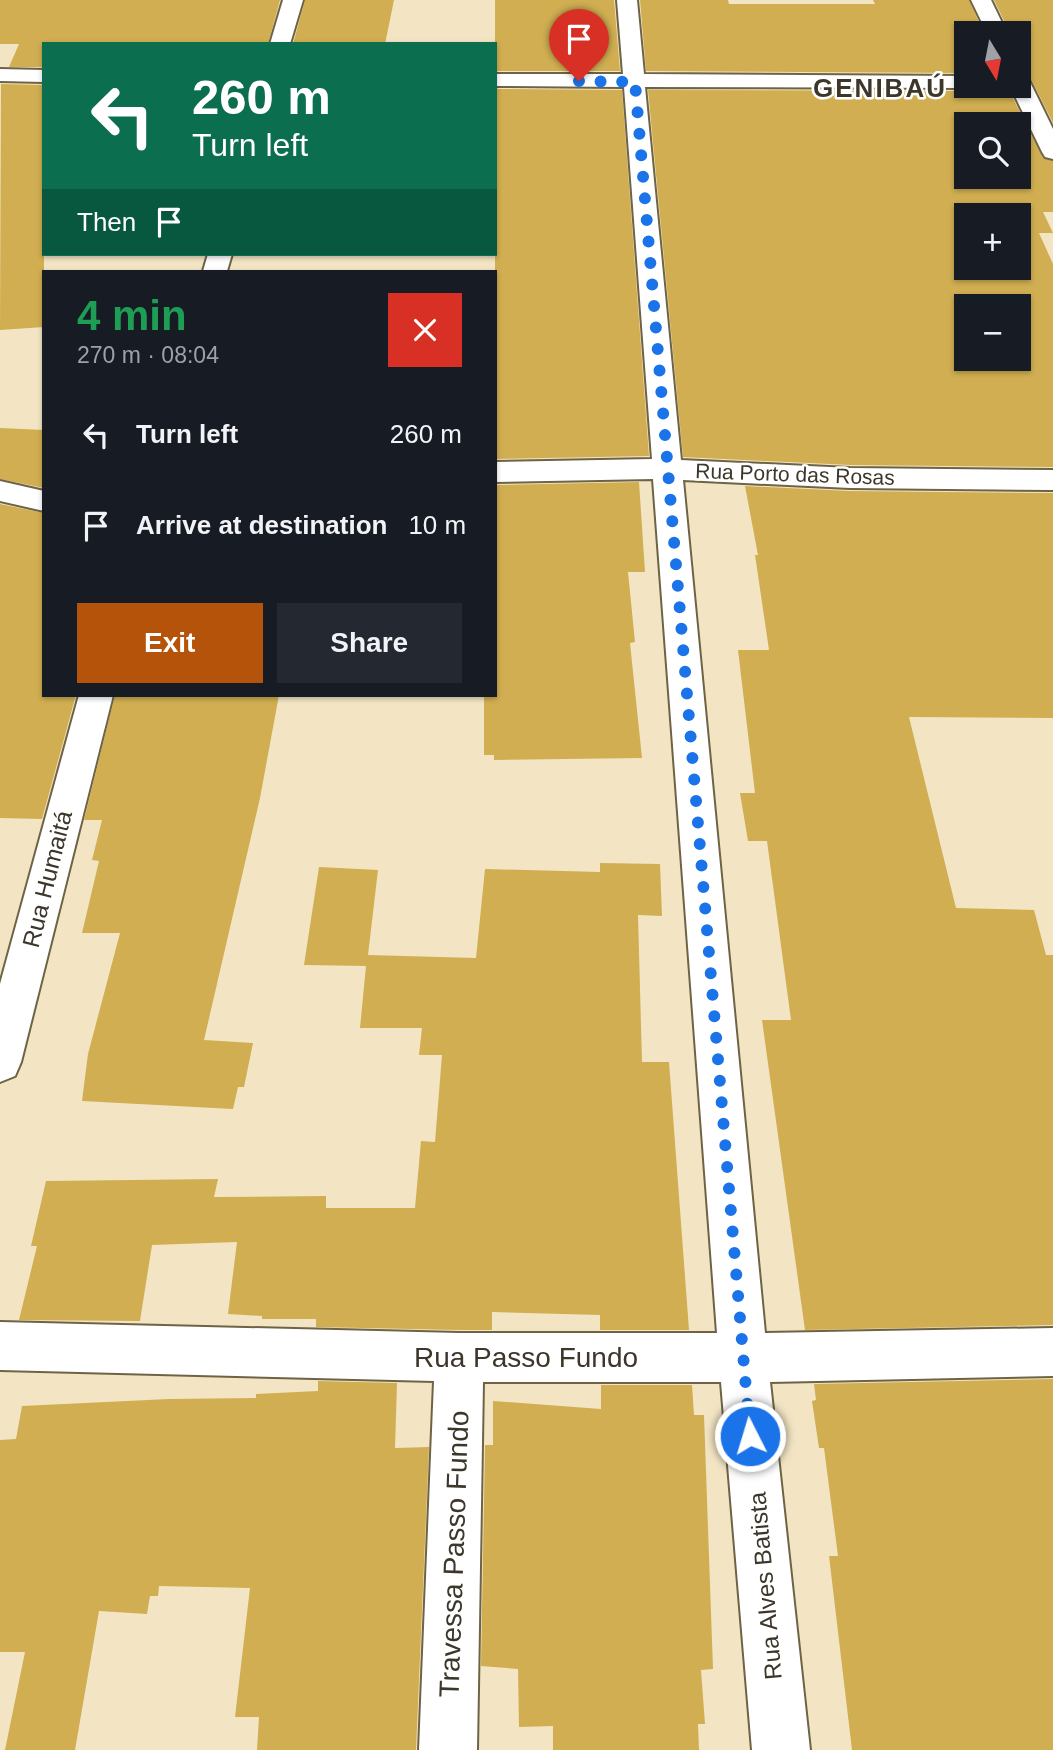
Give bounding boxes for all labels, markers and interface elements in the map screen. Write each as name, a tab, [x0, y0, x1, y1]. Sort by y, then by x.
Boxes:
pin	[549, 9, 609, 81]
icon: arrive	[560, 20, 598, 58]
north arrow	[954, 21, 1031, 98]
map controls	[954, 21, 1031, 371]
icon: left	[77, 70, 168, 161]
text: 260 m	[192, 70, 331, 124]
district label: GENIBAÚ	[813, 73, 947, 103]
button: search	[954, 112, 1031, 189]
text: Turn left	[192, 127, 308, 163]
icon: arrive	[150, 203, 188, 241]
button: +	[954, 203, 1031, 280]
text: Then	[77, 207, 136, 237]
text: 4 min	[77, 292, 187, 339]
button: close	[388, 293, 462, 367]
button: −	[954, 294, 1031, 371]
text: 270 m · 08:04	[77, 342, 219, 368]
icon: left	[77, 416, 115, 454]
text: Turn left	[136, 419, 238, 449]
text: 260 m	[390, 419, 462, 449]
street label: Rua Porto das Rosas	[695, 459, 895, 489]
icon: arrive	[77, 507, 115, 545]
text: Arrive at destination	[136, 510, 387, 540]
text: 10 m	[408, 510, 466, 540]
button: Exit	[77, 603, 263, 683]
button: Share	[277, 603, 462, 683]
street label: Rua Humaitá	[17, 807, 77, 950]
street label: Rua Passo Fundo	[414, 1342, 638, 1373]
position arrow	[713, 1399, 787, 1473]
street label: Travessa Passo Fundo	[434, 1410, 474, 1698]
street label: Rua Alves Batista	[743, 1490, 787, 1681]

